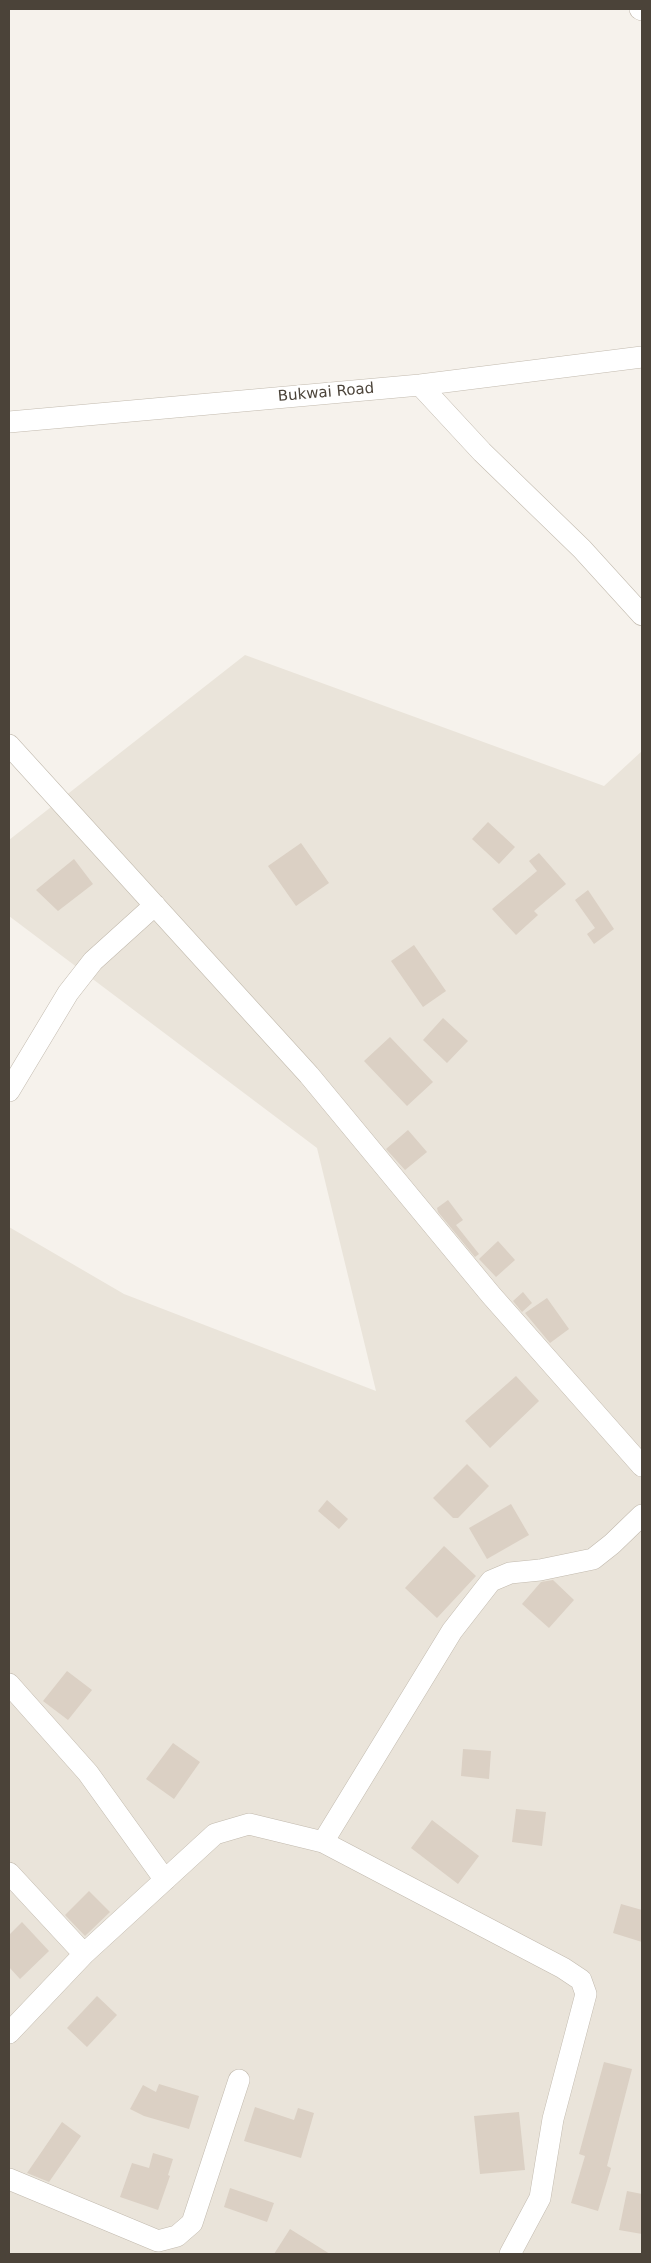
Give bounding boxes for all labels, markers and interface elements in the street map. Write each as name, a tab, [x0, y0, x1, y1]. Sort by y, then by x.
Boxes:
street label: Bukwai Road	[277, 380, 375, 406]

